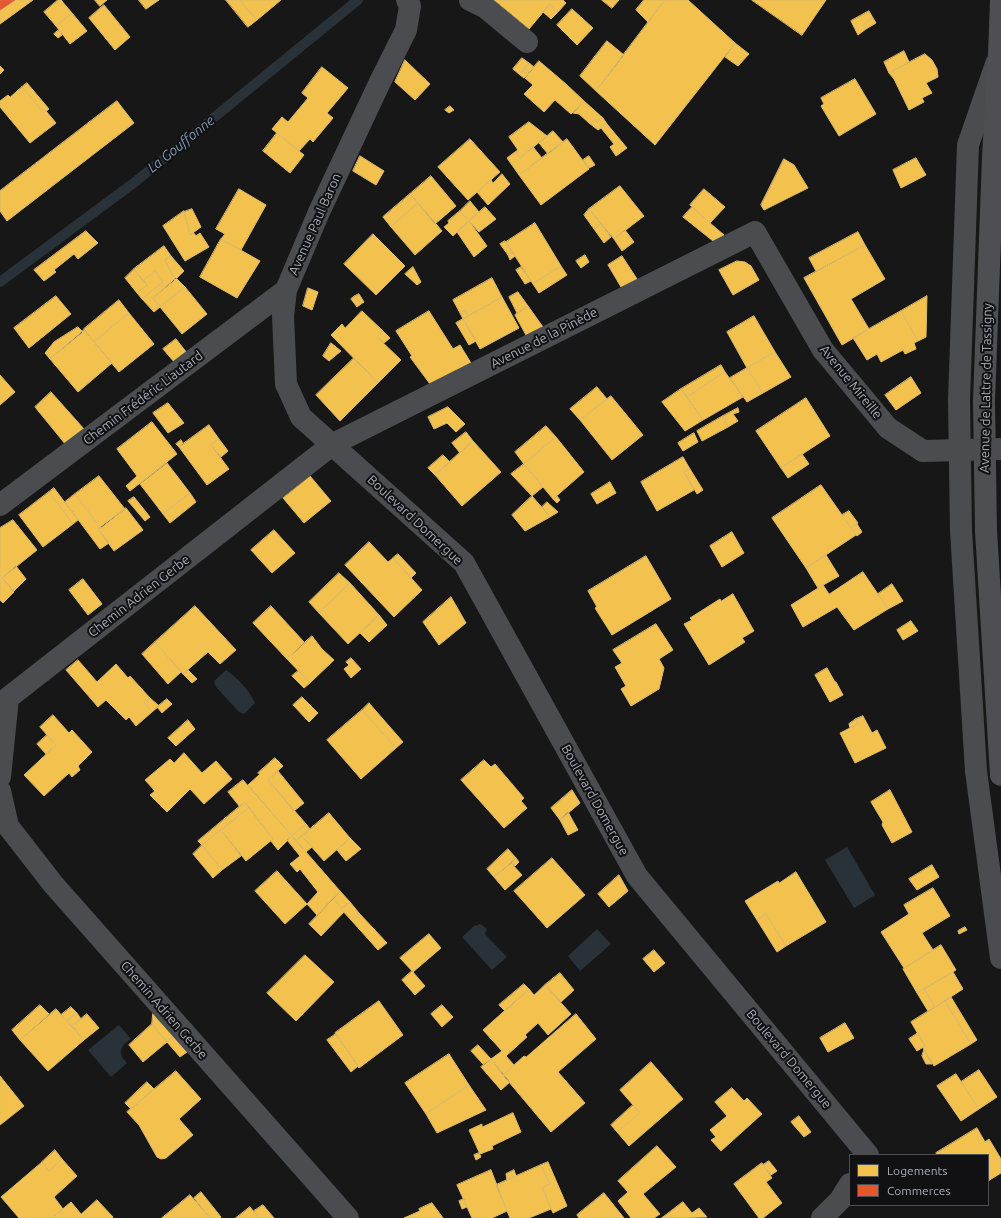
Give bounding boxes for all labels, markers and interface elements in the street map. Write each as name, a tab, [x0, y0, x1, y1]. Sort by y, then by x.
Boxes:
water label: La Gouffonne	[144, 112, 218, 176]
street label: Avenue Paul Baron	[286, 171, 344, 277]
street label: Avenue de Lattre de Tassigny	[977, 303, 995, 473]
street label: Avenue de la Pinède	[488, 304, 600, 372]
street label: Avenue Mireille	[816, 342, 886, 422]
street label: Chemin Frédéric Liautard	[80, 348, 206, 448]
street label: Boulevard Domergue	[364, 472, 466, 568]
street label: Chemin Adrien Gerbe	[85, 552, 193, 640]
street label: Boulevard Domergue	[558, 742, 632, 858]
street label: Chemin Adrien Gerbe	[117, 958, 211, 1062]
street label: Boulevard Domergue	[743, 1006, 835, 1112]
legend	[849, 1154, 989, 1206]
text: Logements	[887, 1164, 947, 1177]
text: Commerces	[887, 1184, 951, 1197]

